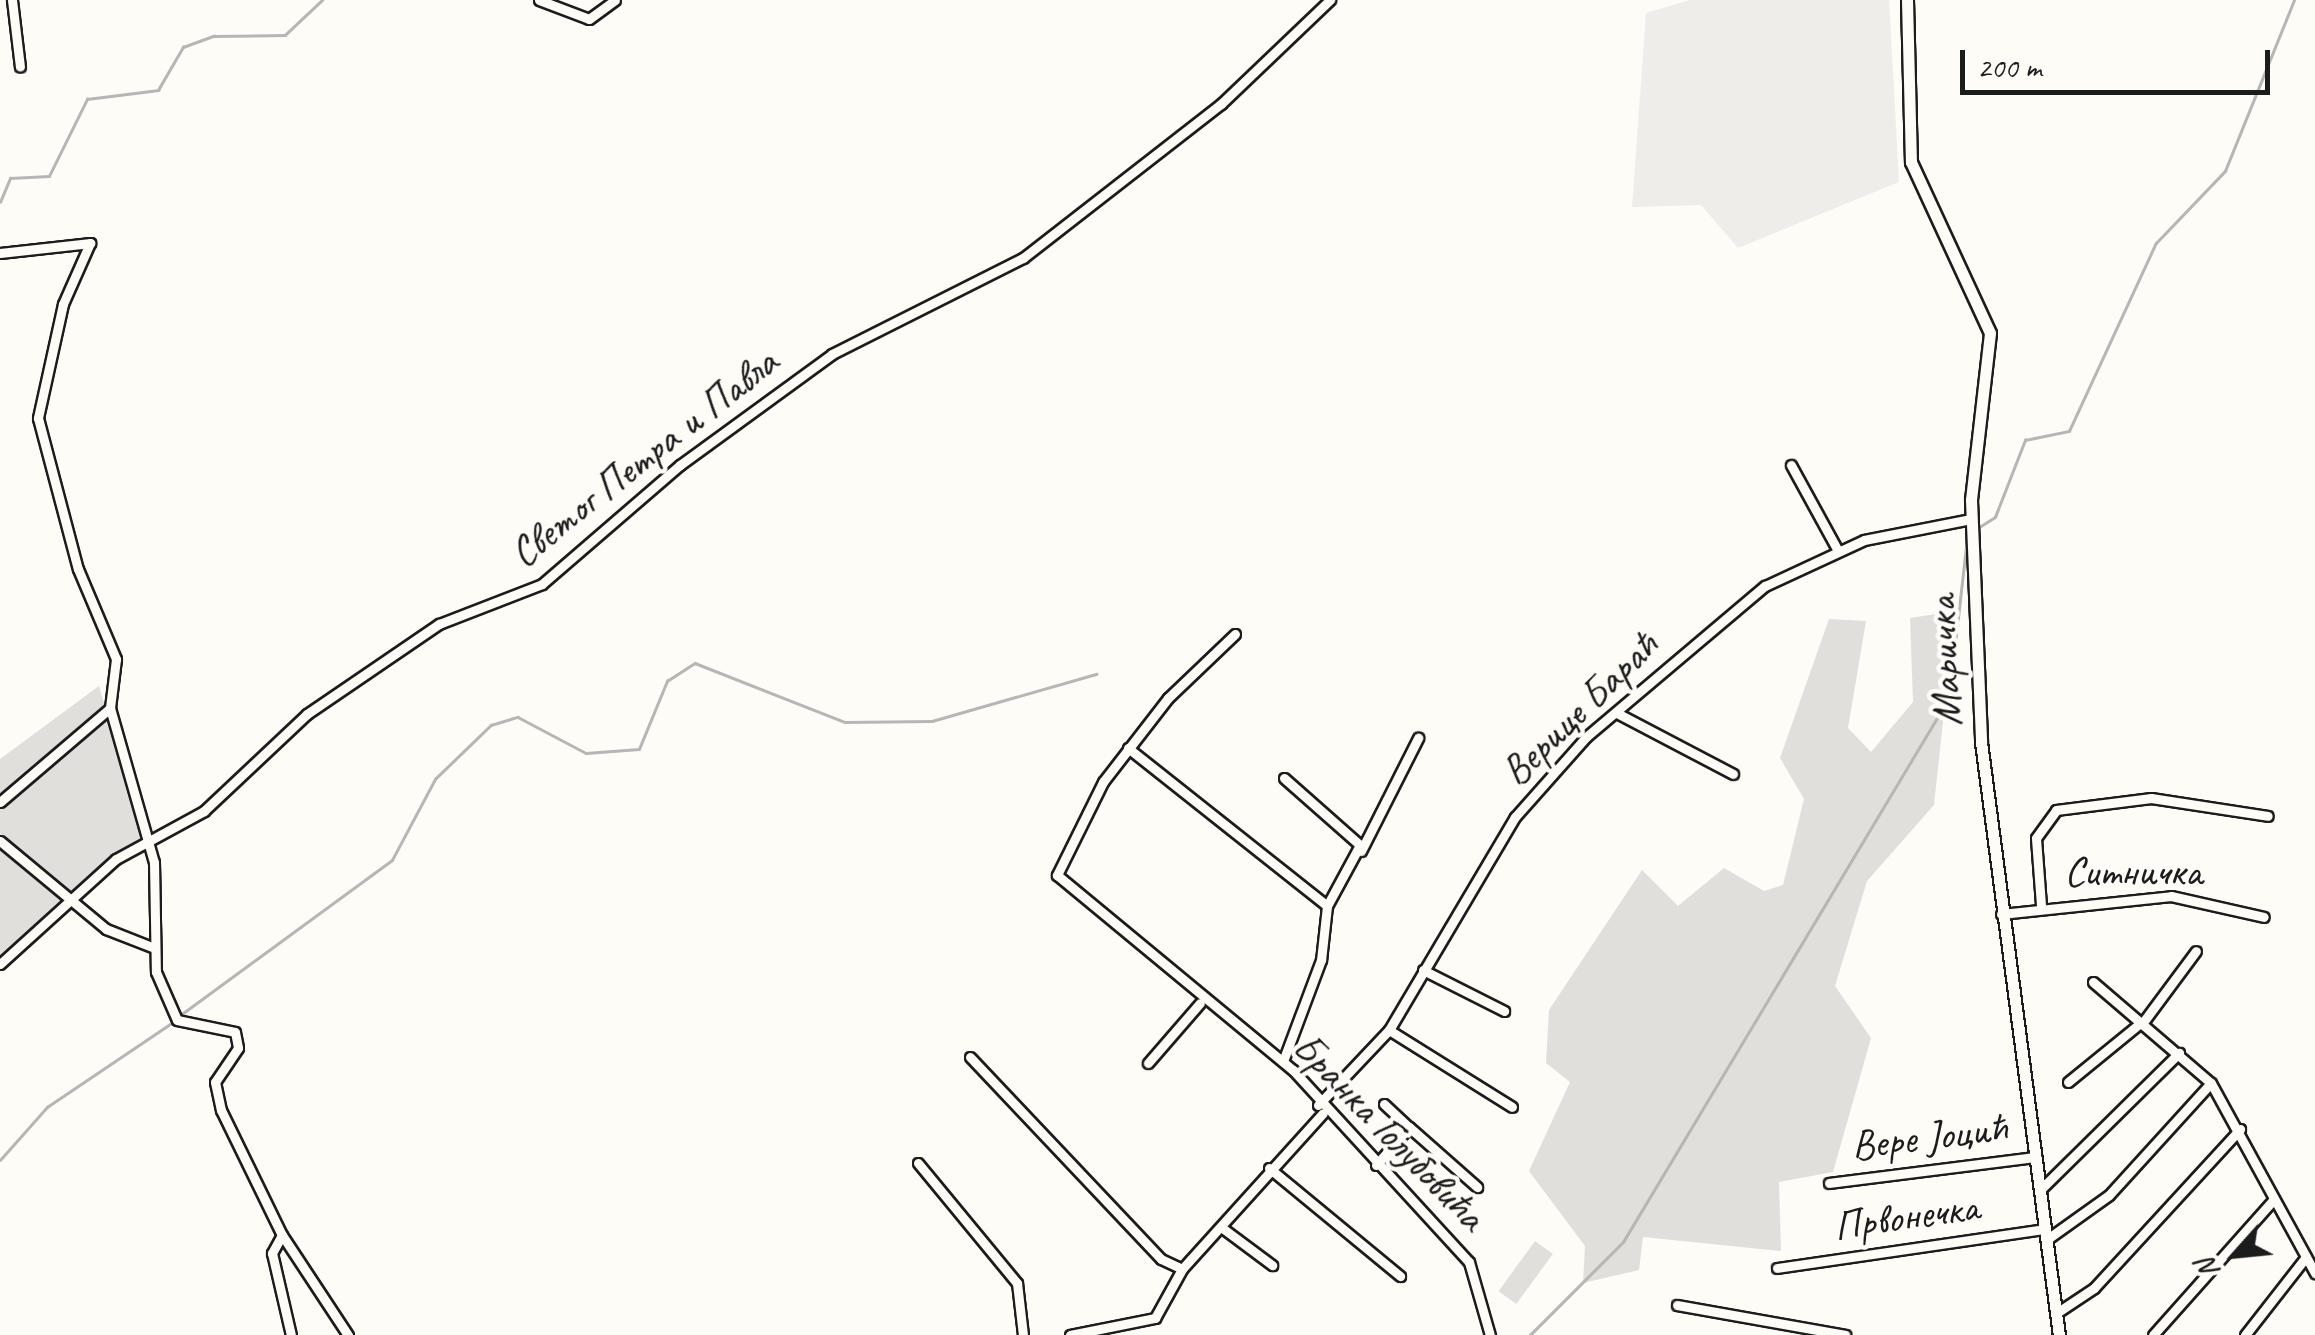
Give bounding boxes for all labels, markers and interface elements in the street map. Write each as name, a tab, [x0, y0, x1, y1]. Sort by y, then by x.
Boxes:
scale bar	[1965, 30, 2275, 92]
text: 200 m	[1977, 48, 2042, 86]
street label: Светог Петра и Павла	[502, 339, 786, 577]
street label: Маричка	[1916, 594, 1974, 728]
street label: Верице Бараћ	[1491, 622, 1669, 796]
street label: Ситничка	[2064, 847, 2202, 897]
street label: Бранка Голубовића	[1282, 1022, 1496, 1242]
street label: Вере Јоцић	[1848, 1102, 2010, 1172]
street label: Првонечка	[1830, 1182, 1982, 1252]
north arrow	[2185, 1205, 2285, 1305]
text: N	[2188, 1253, 2227, 1285]

